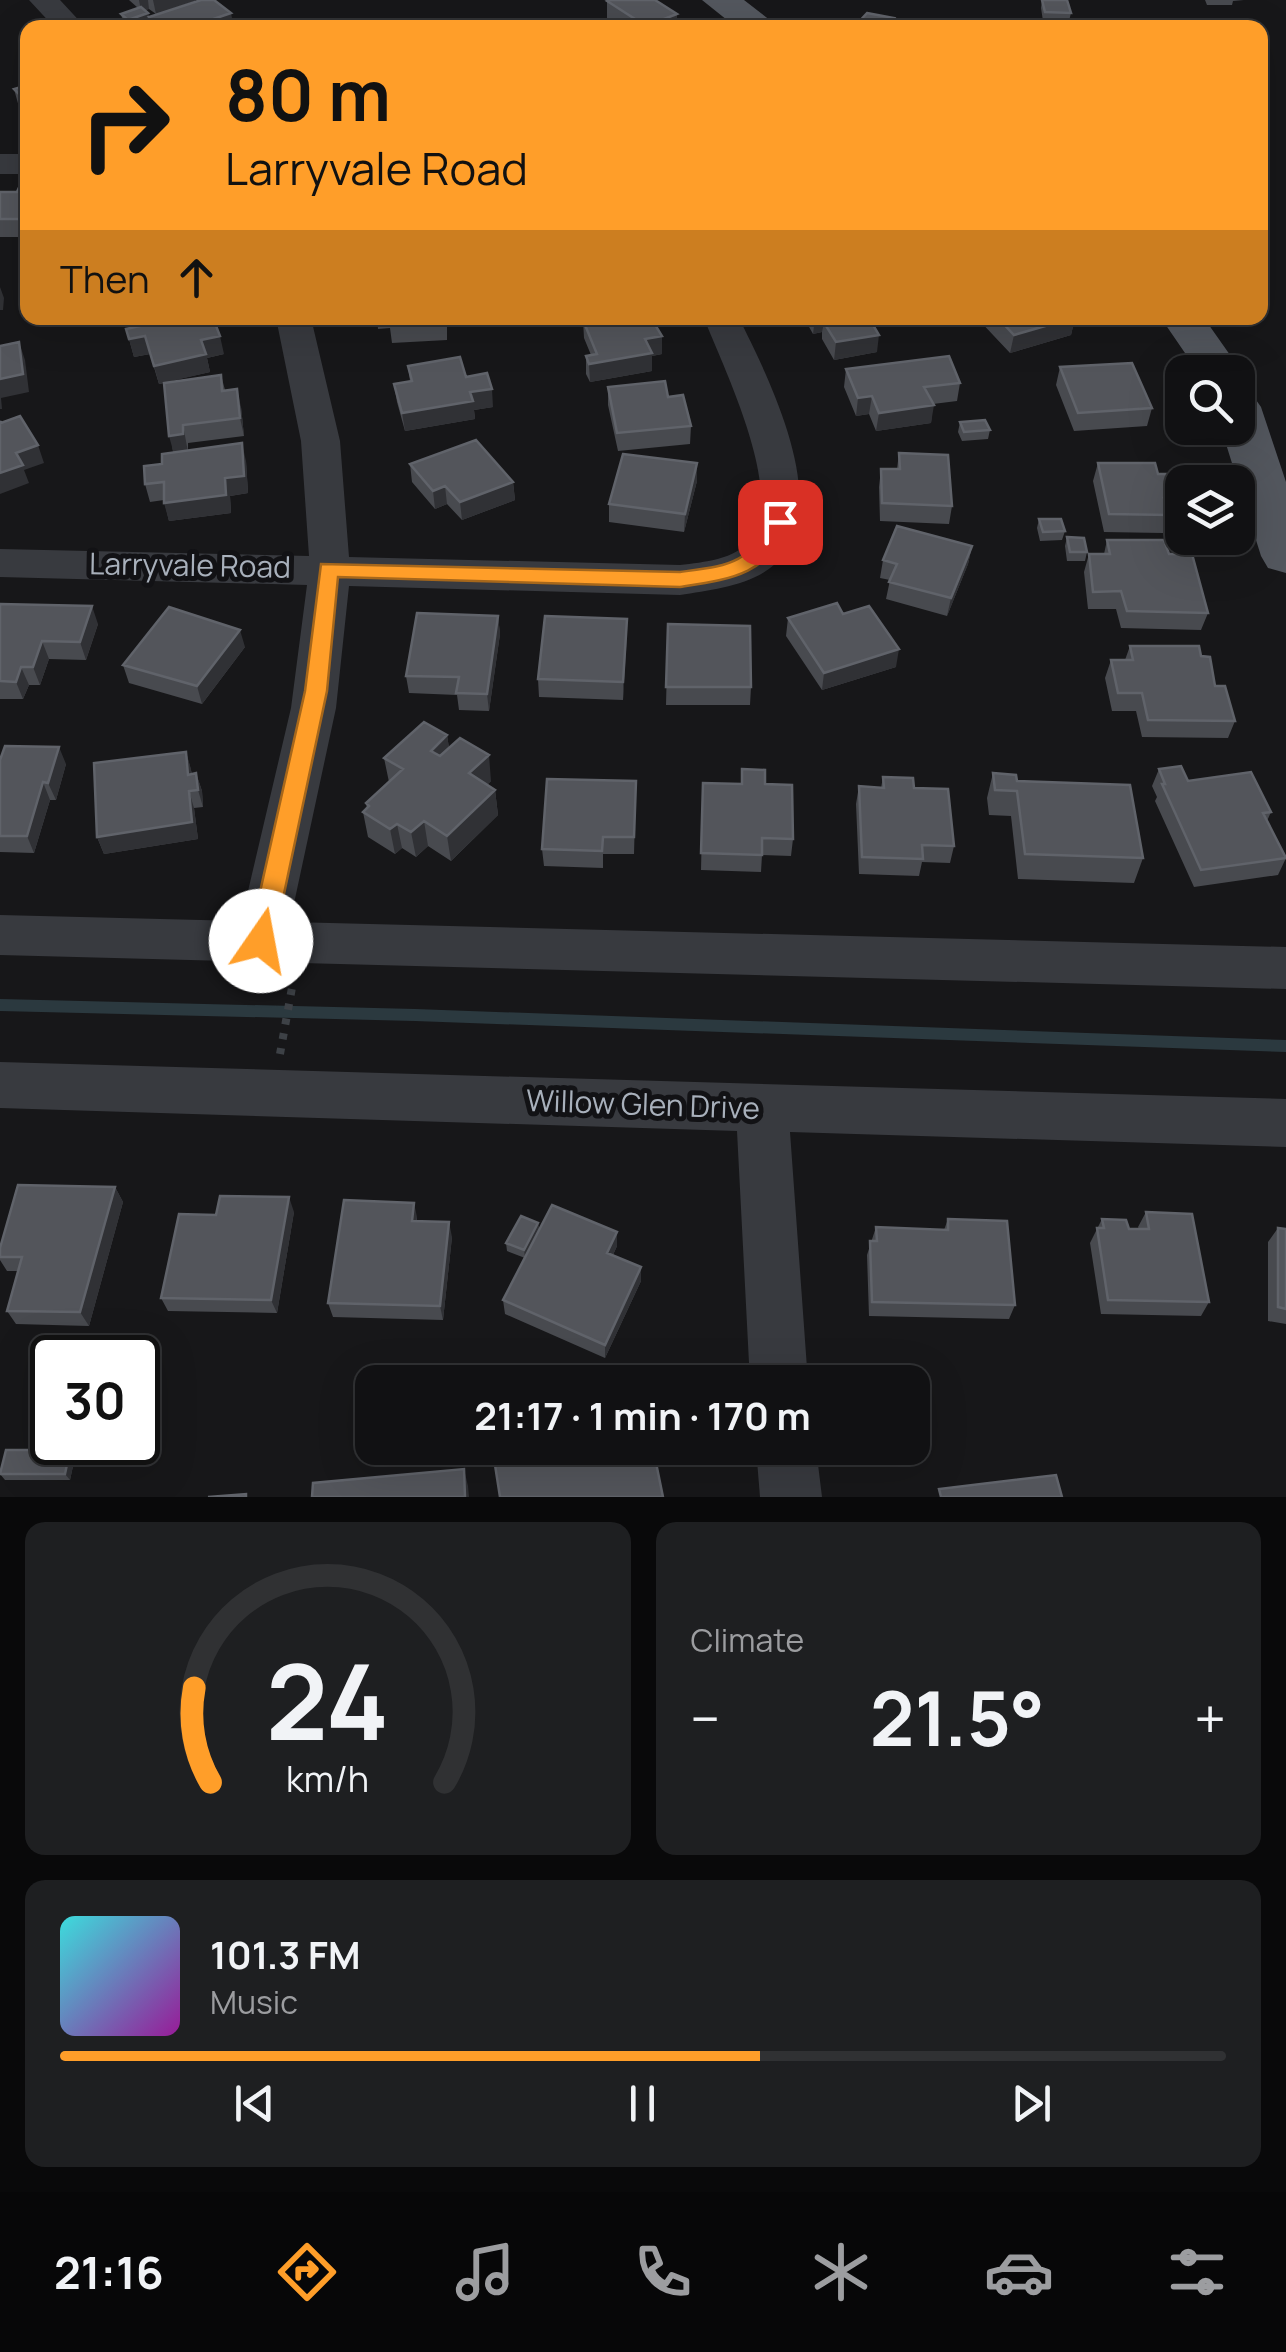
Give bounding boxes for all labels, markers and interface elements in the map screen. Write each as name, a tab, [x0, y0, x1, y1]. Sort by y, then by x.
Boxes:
text: 80 m	[225, 46, 391, 142]
icon: right	[60, 60, 190, 190]
text: Larryvale Road	[225, 137, 528, 199]
icon: ahead	[169, 250, 224, 305]
text: Then	[60, 252, 149, 304]
map controls	[1165, 355, 1255, 555]
button: search	[1165, 355, 1255, 445]
button: layers	[1165, 465, 1255, 555]
pin	[738, 480, 823, 565]
icon: arrive	[753, 495, 808, 550]
street label: Larryvale Road	[89, 542, 291, 587]
position arrow	[209, 889, 313, 993]
street label: Willow Glen Drive	[525, 1079, 761, 1128]
speed limit sign: 30	[30, 1335, 160, 1465]
text: 21:17 · 1 min · 170 m	[474, 1389, 811, 1441]
text: Climate	[691, 1618, 804, 1662]
text: 24	[266, 1629, 389, 1771]
text: 21.5°	[870, 1666, 1045, 1769]
text: −	[691, 1680, 720, 1756]
text: +	[1194, 1680, 1226, 1756]
text: km/h	[286, 1754, 369, 1803]
text: 101.3 FM	[210, 1928, 360, 1980]
text: Music	[210, 1980, 298, 2024]
icon: previous	[227, 2076, 282, 2131]
icon: pause	[615, 2076, 670, 2131]
icon: next	[1004, 2076, 1059, 2131]
icon: directions	[272, 2237, 342, 2307]
icon: music	[450, 2237, 520, 2307]
icon: phone	[628, 2237, 698, 2307]
icon: climate	[806, 2237, 876, 2307]
icon: car	[984, 2237, 1054, 2307]
icon: filters	[1162, 2237, 1232, 2307]
text: 21:16	[54, 2241, 164, 2303]

